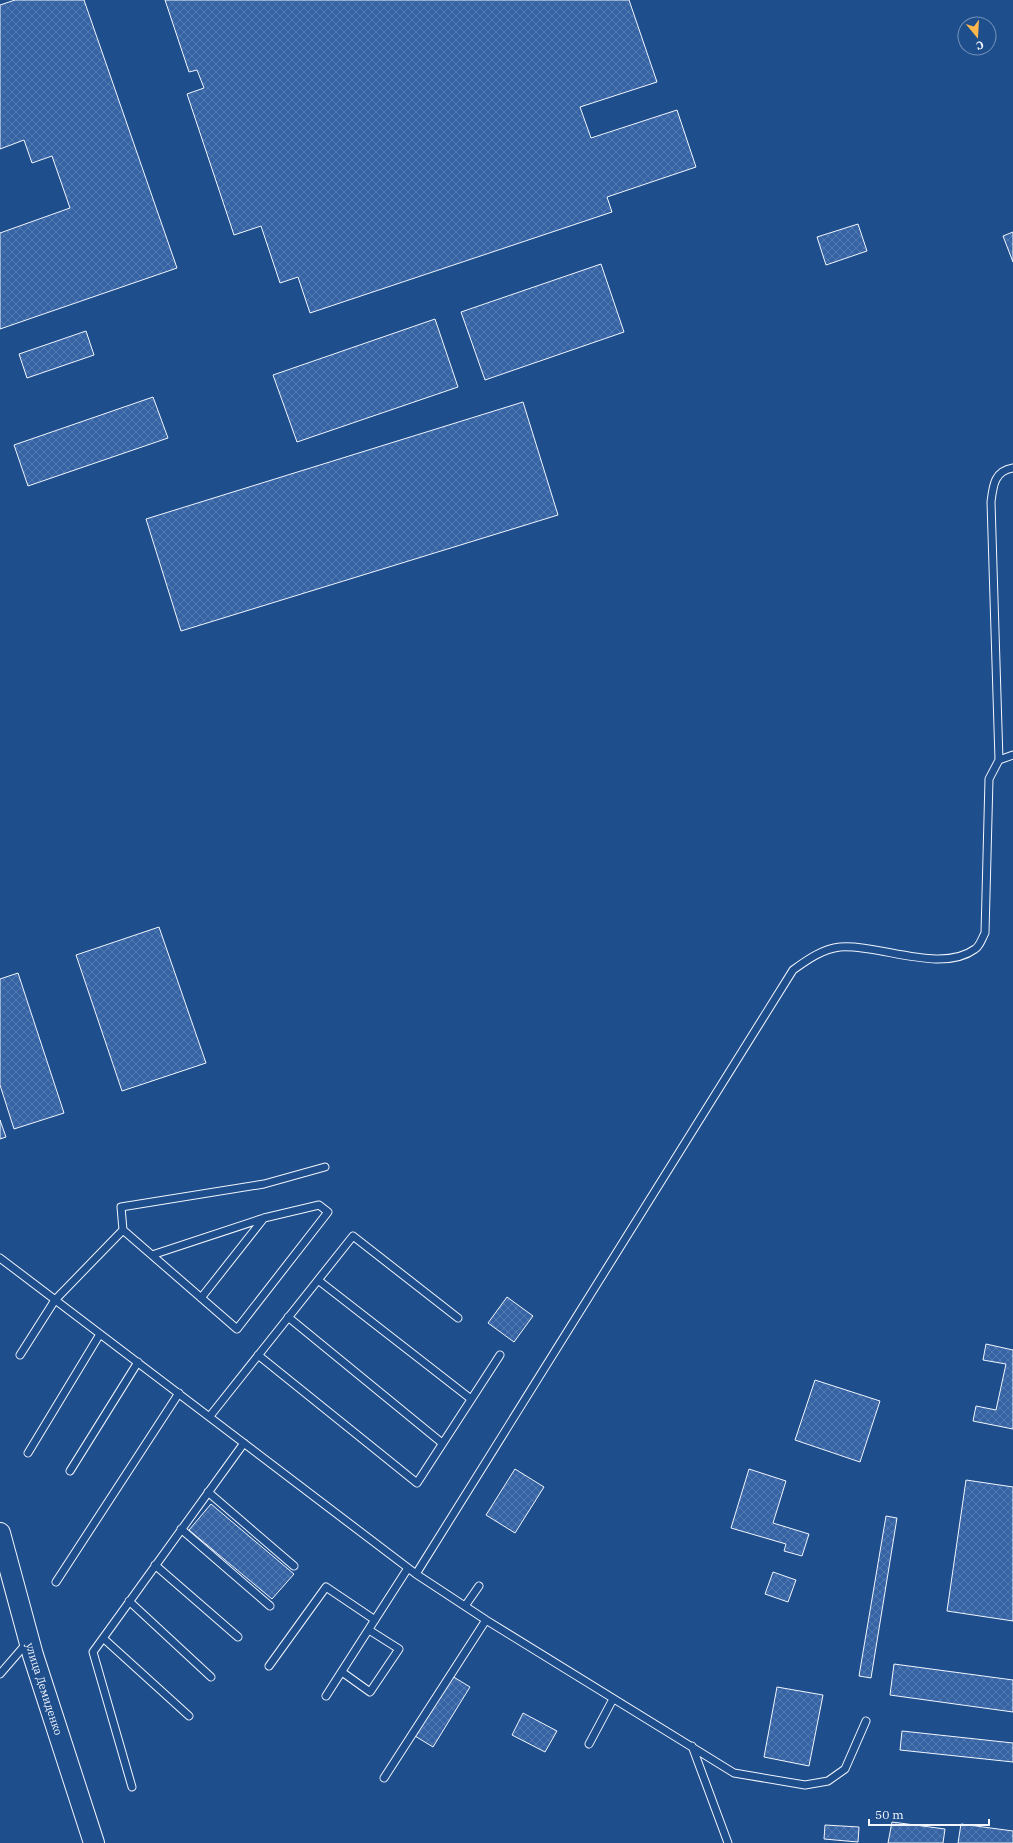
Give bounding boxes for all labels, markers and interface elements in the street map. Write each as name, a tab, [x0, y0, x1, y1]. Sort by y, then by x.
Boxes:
north arrow	[957, 16, 997, 56]
text: С	[974, 38, 986, 53]
street label: улица Демиденко	[23, 1641, 66, 1737]
scale bar	[869, 1801, 989, 1827]
text: 50 m	[875, 1807, 904, 1822]

